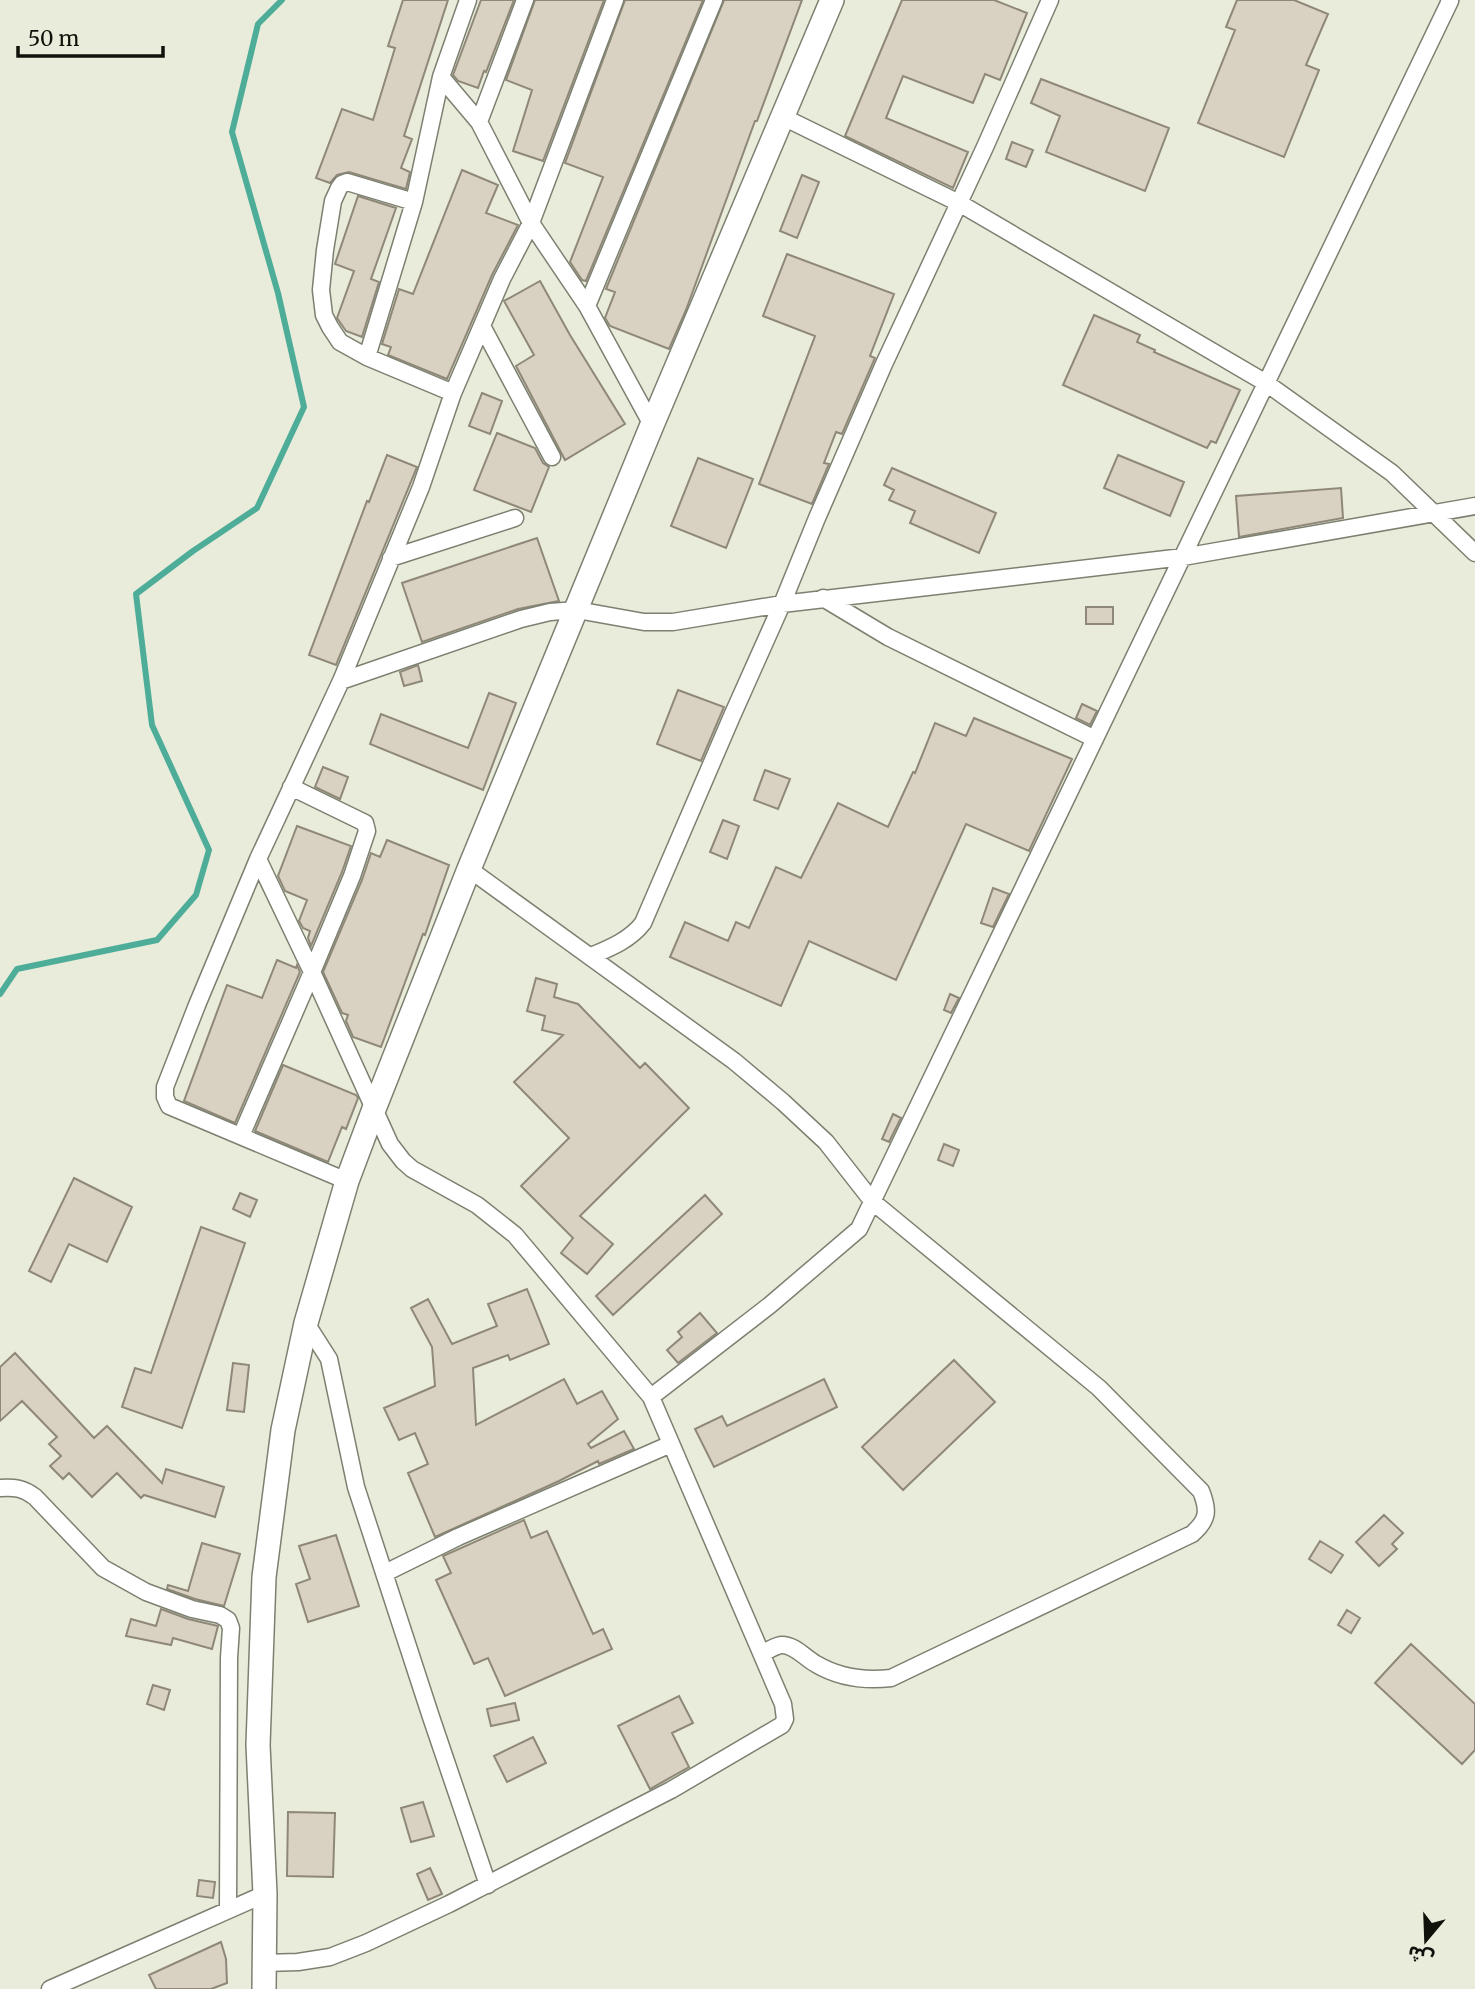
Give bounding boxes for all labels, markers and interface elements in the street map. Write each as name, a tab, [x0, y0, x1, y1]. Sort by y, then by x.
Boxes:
scale bar	[18, 14, 163, 58]
text: 50 m	[28, 25, 79, 52]
north arrow	[1391, 1905, 1461, 1975]
text: ش	[1404, 1940, 1437, 1972]

